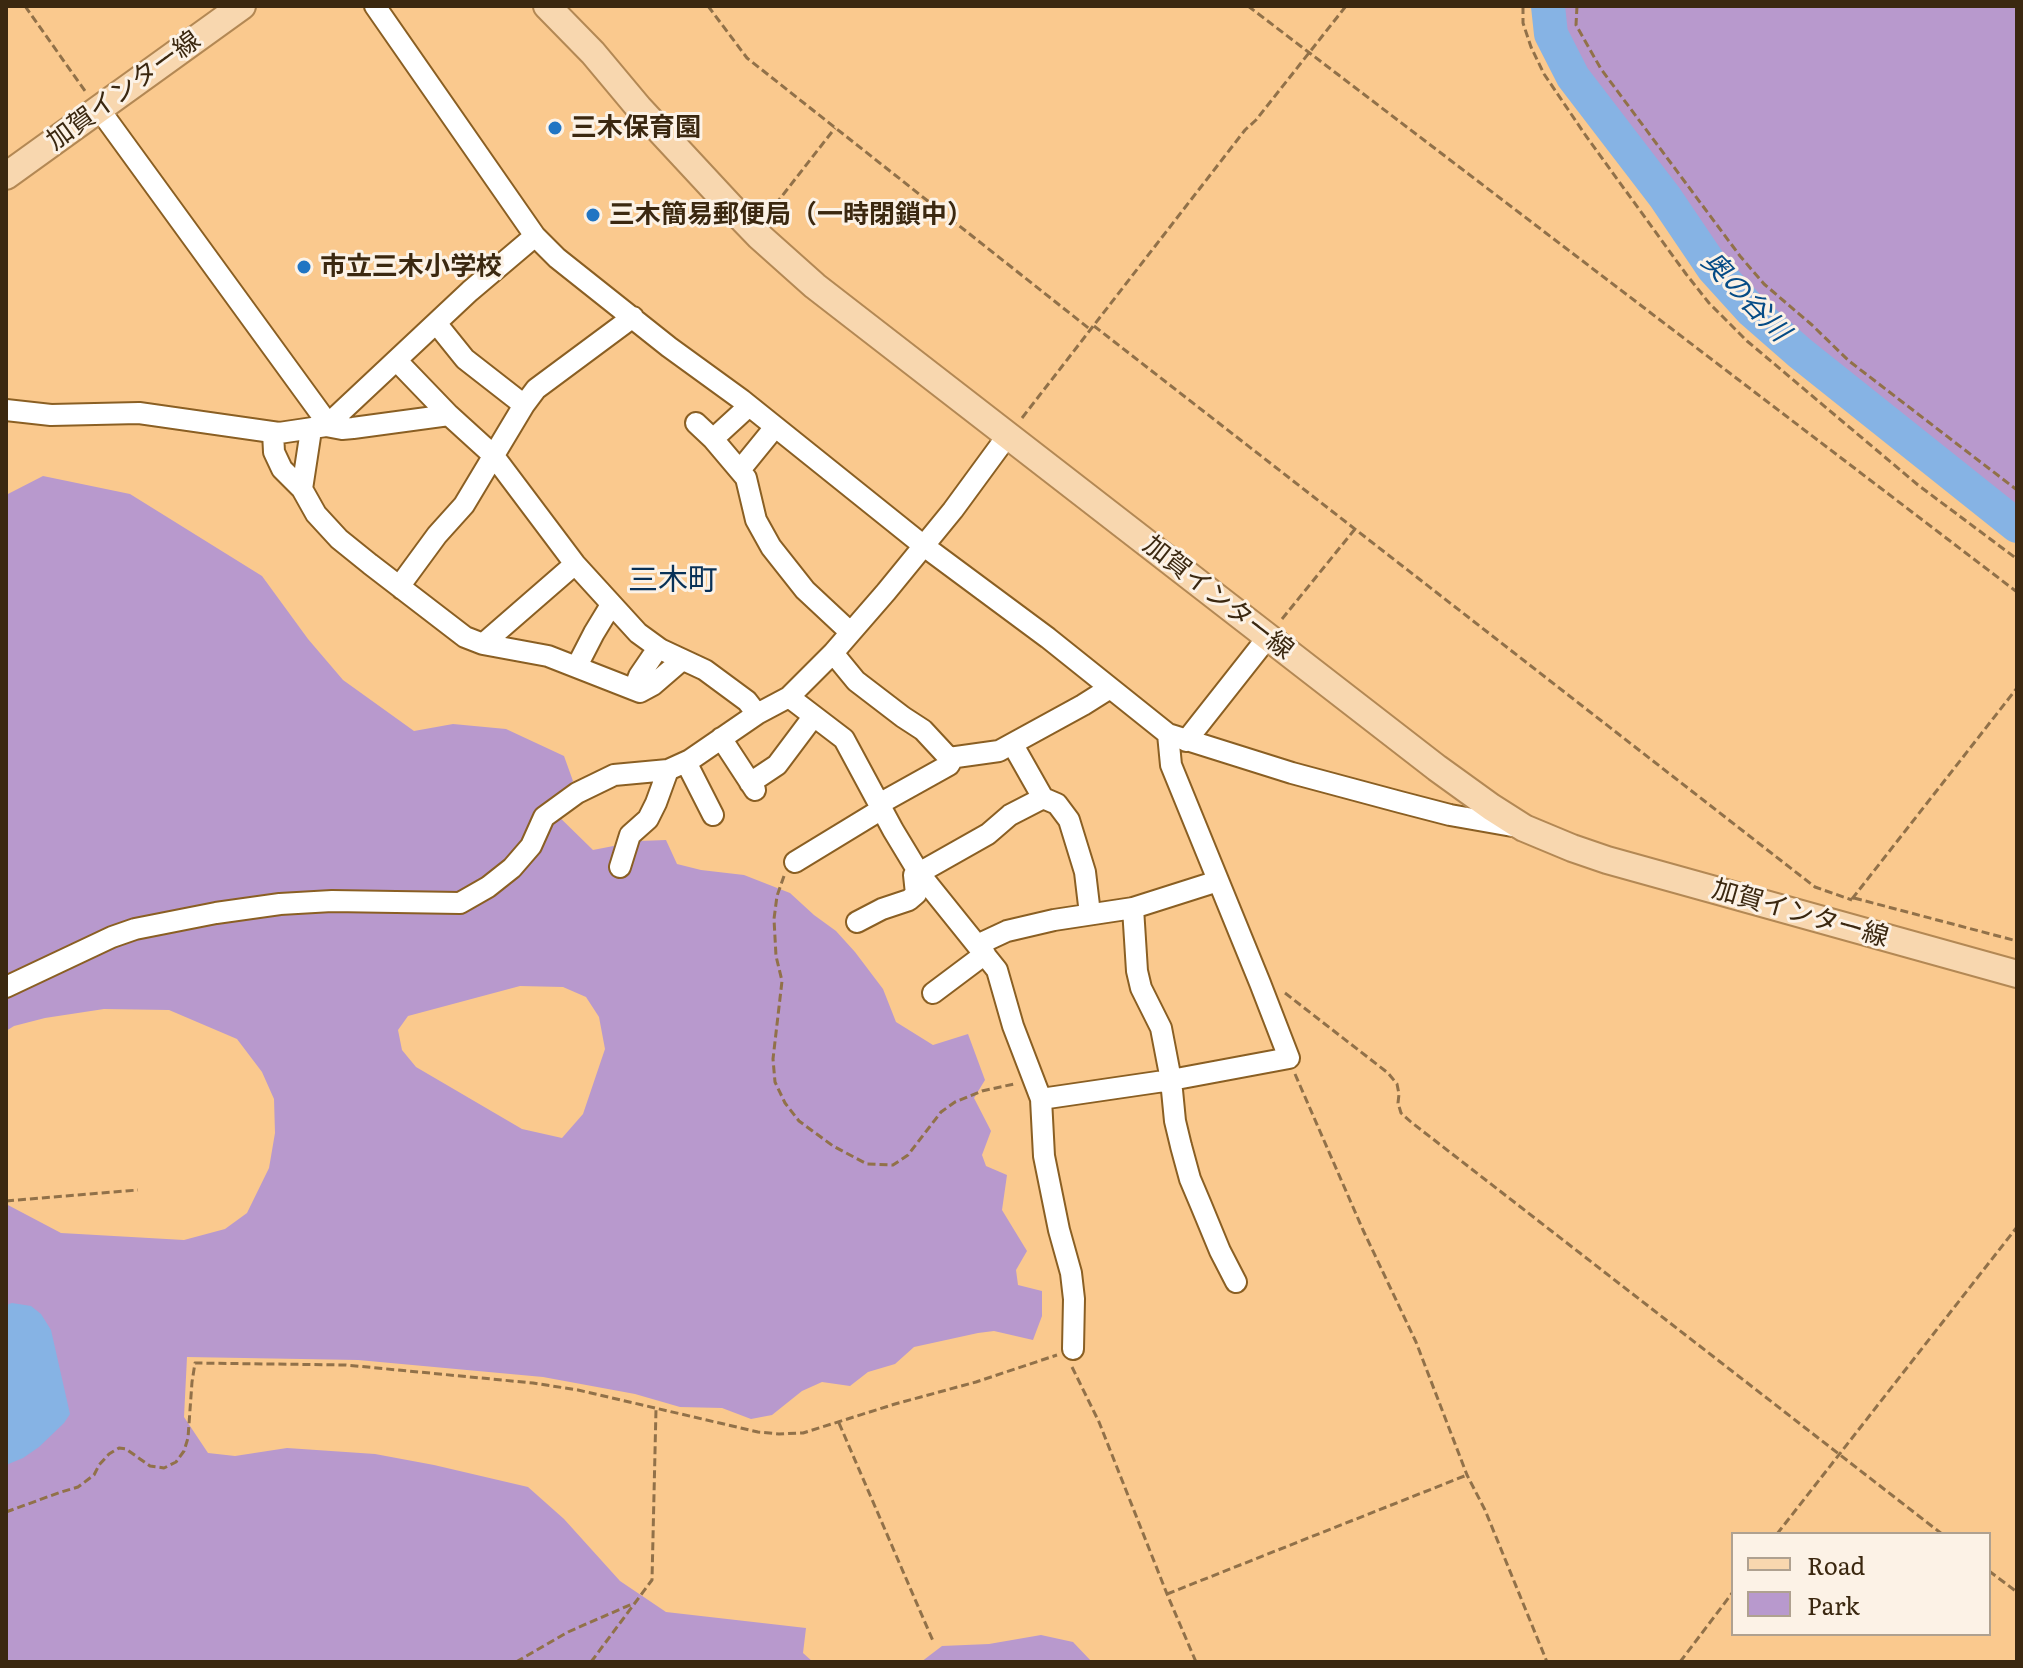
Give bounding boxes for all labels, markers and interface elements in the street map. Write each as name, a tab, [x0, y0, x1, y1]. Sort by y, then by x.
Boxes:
street label: 加賀インター線	[41, 25, 207, 157]
place label: 三木保育園	[571, 112, 701, 144]
marker: 三木保育園	[546, 119, 564, 137]
place label: 三木簡易郵便局（一時閉鎖中）	[609, 199, 973, 231]
marker: 三木簡易郵便局（一時閉鎖中）	[584, 206, 602, 224]
water label: 奥の谷川	[1694, 245, 1796, 349]
place label: 市立三木小学校	[320, 251, 502, 283]
marker: 市立三木小学校	[295, 258, 313, 276]
street label: 加賀インター線	[1137, 530, 1299, 666]
district label: 三木町	[628, 563, 718, 599]
street label: 加賀インター線	[1708, 874, 1892, 954]
legend	[1731, 1532, 1991, 1636]
text: Road	[1807, 1547, 1865, 1582]
text: Park	[1807, 1587, 1860, 1622]

